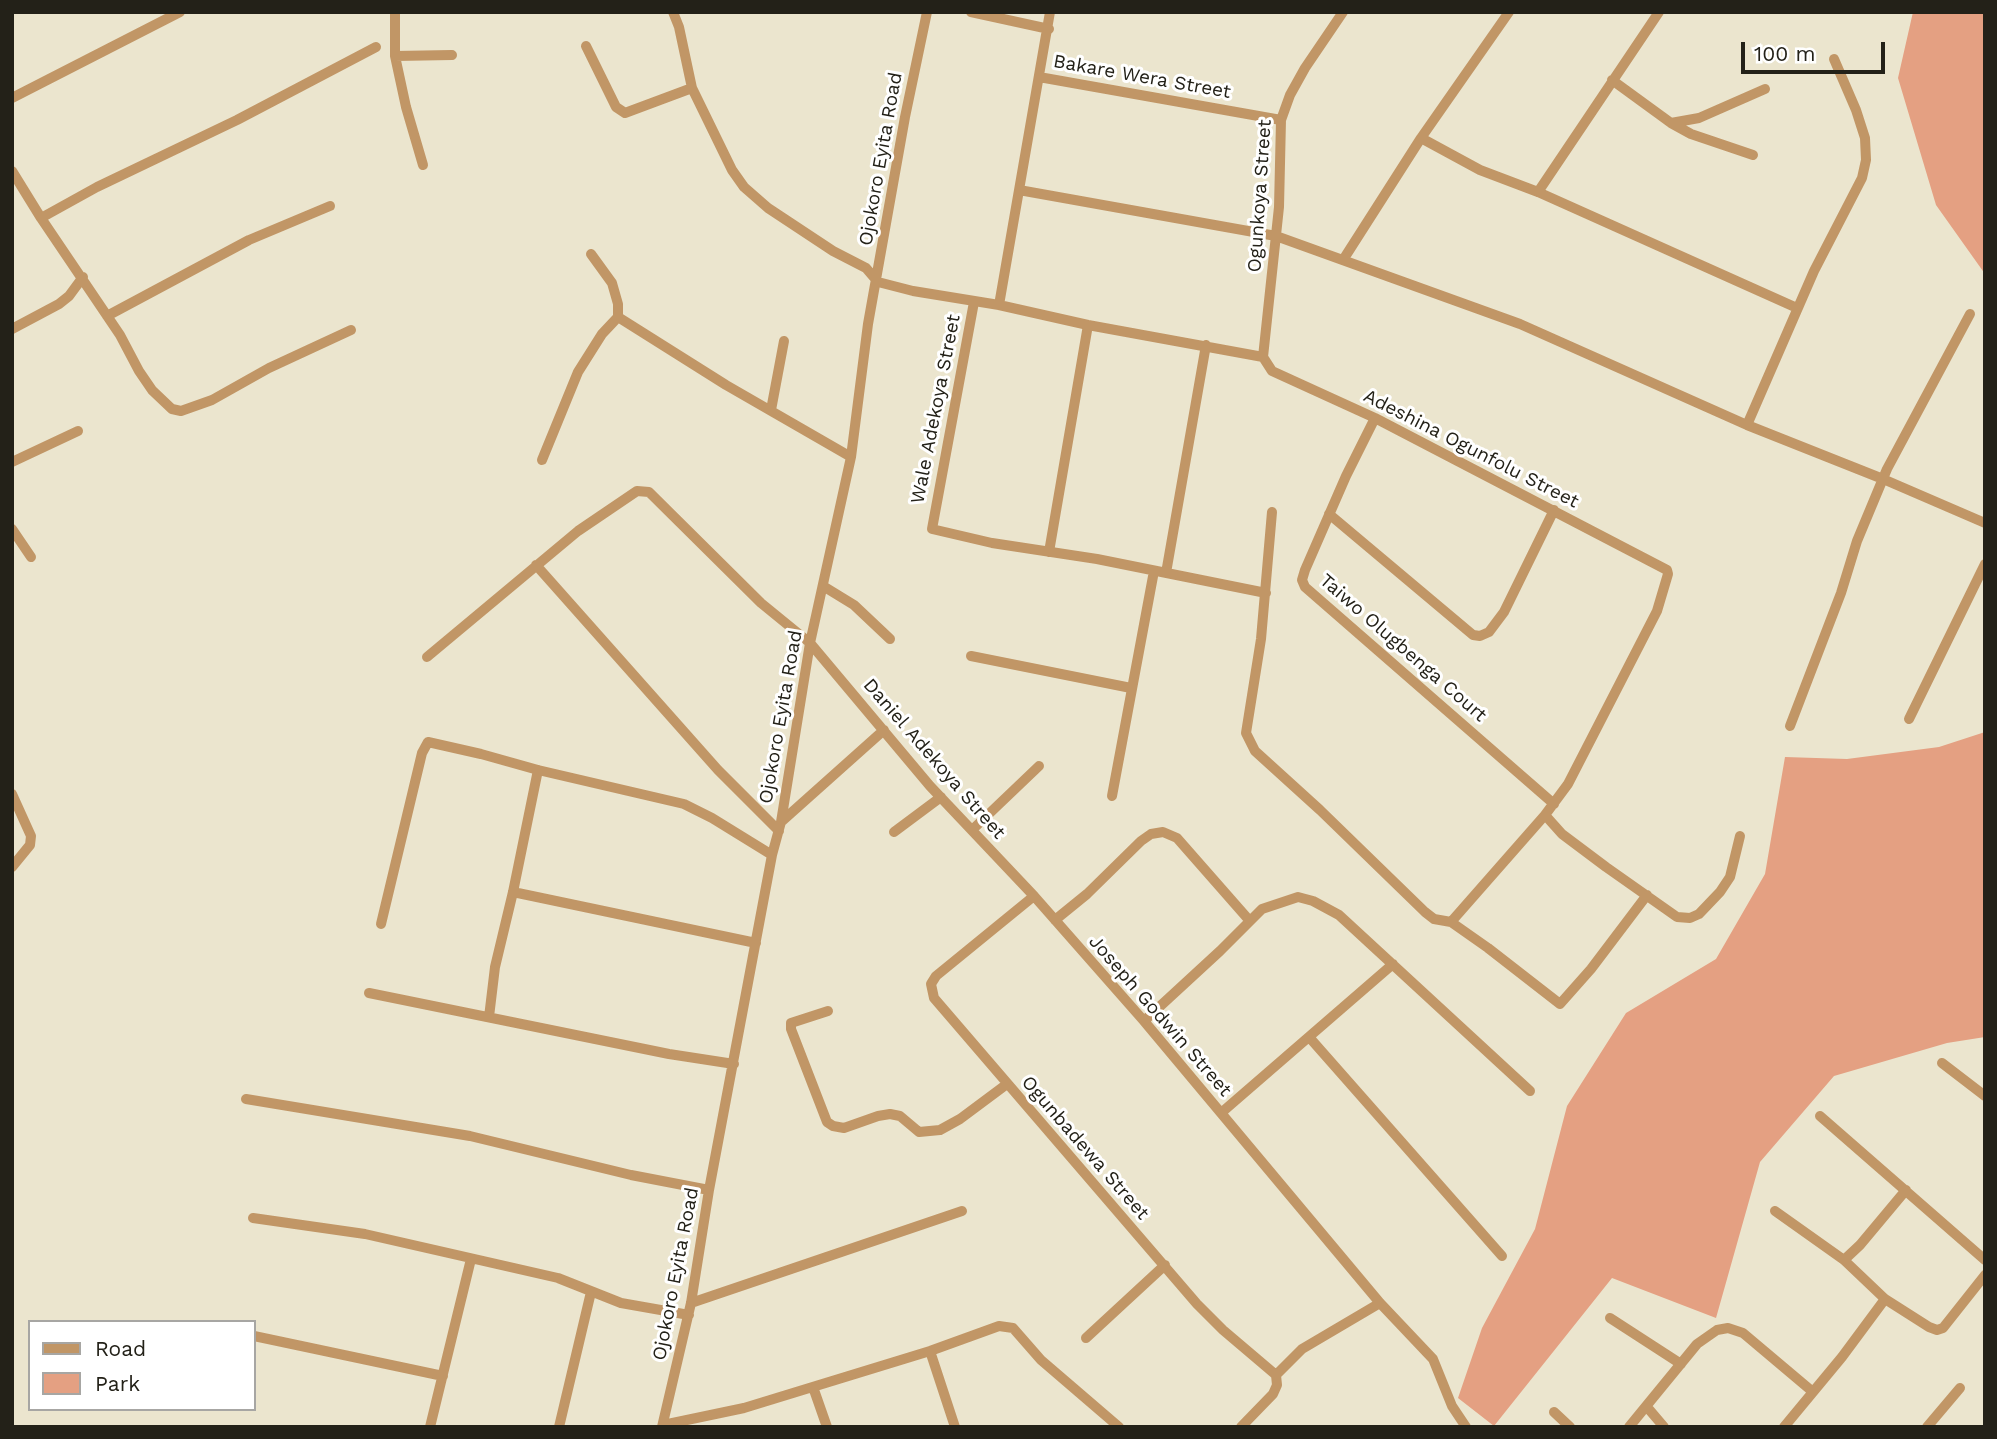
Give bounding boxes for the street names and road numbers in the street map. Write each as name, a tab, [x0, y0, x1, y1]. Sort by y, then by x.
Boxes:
street label: Bakare Wera Street	[1051, 50, 1233, 104]
street label: Ojokoro Eyita Road	[855, 71, 907, 247]
street label: Ogunkoya Street	[1243, 119, 1277, 273]
street label: Wale Adekoya Street	[906, 312, 966, 506]
street label: Adeshina Ogunfolu Street	[1360, 385, 1582, 513]
street label: Taiwo Olugbenga Court	[1315, 569, 1491, 727]
street label: Ojokoro Eyita Road	[755, 629, 807, 805]
street label: Daniel Adekoya Street	[858, 674, 1010, 844]
street label: Joseph Godwin Street	[1084, 931, 1236, 1101]
street label: Ogunbadewa Street	[1016, 1071, 1154, 1225]
street label: Ojokoro Eyita Road	[648, 1186, 704, 1362]

